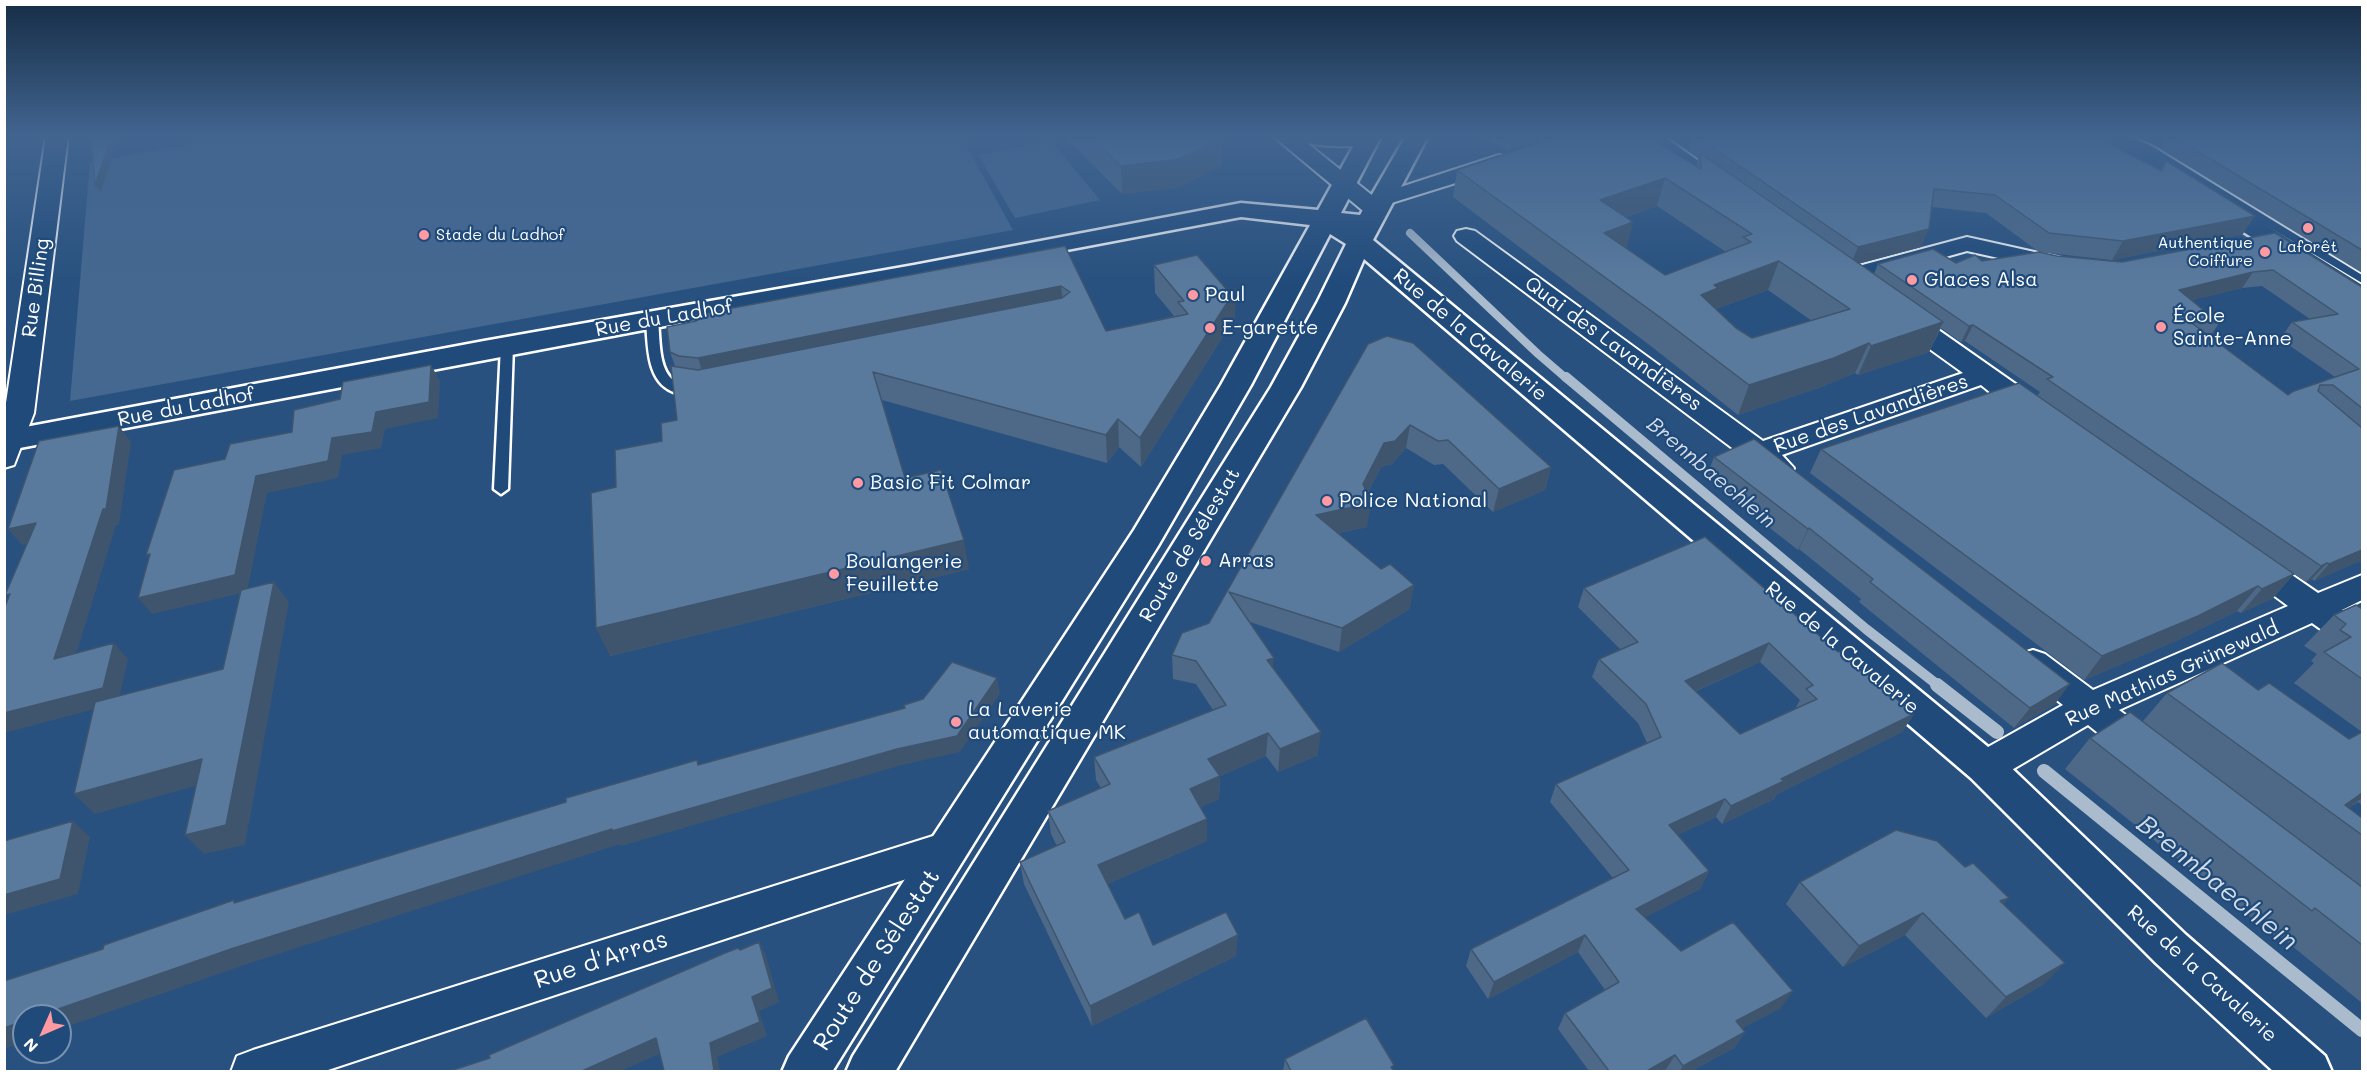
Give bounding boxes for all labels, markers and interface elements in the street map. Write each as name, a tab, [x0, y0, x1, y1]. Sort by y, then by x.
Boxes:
marker: Laforêt	[2301, 221, 2315, 235]
place label: Stade du Ladhof	[436, 225, 564, 245]
marker: Stade du Ladhof	[417, 228, 431, 242]
place label: Authentique Coiffure	[2157, 233, 2253, 271]
street label: Rue Billing	[17, 237, 55, 339]
place label: Laforêt	[2278, 237, 2338, 257]
marker: Authentique Coiffure	[2258, 245, 2272, 259]
street label: Rue de la Cavalerie	[1388, 264, 1552, 406]
place label: Glaces Alsa	[1924, 268, 2038, 292]
street label: Quai des Lavandières	[1520, 272, 1706, 416]
marker: Glaces Alsa	[1905, 273, 1919, 287]
place label: Paul	[1205, 283, 1246, 307]
marker: Paul	[1186, 288, 1200, 302]
street label: Rue du Ladhof	[593, 294, 735, 342]
place label: École Sainte-Anne	[2173, 304, 2292, 351]
place label: E-garette	[1222, 316, 1318, 340]
marker: École Sainte-Anne	[2154, 320, 2168, 334]
marker: E-garette	[1203, 321, 1217, 335]
street label: Rue des Lavandières	[1771, 369, 1971, 459]
street label: Rue du Ladhof	[115, 382, 257, 432]
water label: Brennbaechlein	[1642, 412, 1780, 534]
street label: Route de Sélestat	[1135, 464, 1245, 626]
place label: Basic Fit Colmar	[870, 471, 1031, 495]
marker: Basic Fit Colmar	[851, 476, 865, 490]
place label: Police National	[1339, 489, 1487, 513]
marker: Police National	[1320, 494, 1334, 508]
place label: Arras	[1218, 549, 1274, 573]
place label: Boulangerie Feuillette	[846, 550, 962, 597]
marker: Arras	[1199, 554, 1213, 568]
marker: Boulangerie Feuillette	[827, 567, 841, 581]
street label: Rue de la Cavalerie	[1760, 577, 1924, 719]
street label: Rue Mathias Grünewald	[2062, 616, 2282, 732]
place label: La Laverie automatique MK	[968, 698, 1126, 745]
marker: La Laverie automatique MK	[949, 715, 963, 729]
water label: Brennbaechlein	[2130, 809, 2304, 957]
street label: Route de Sélestat	[808, 864, 946, 1056]
street label: Rue de la Cavalerie	[2122, 900, 2282, 1048]
street label: Rue d'Arras	[531, 925, 671, 995]
north arrow	[12, 1004, 72, 1064]
text: N	[19, 1034, 42, 1057]

